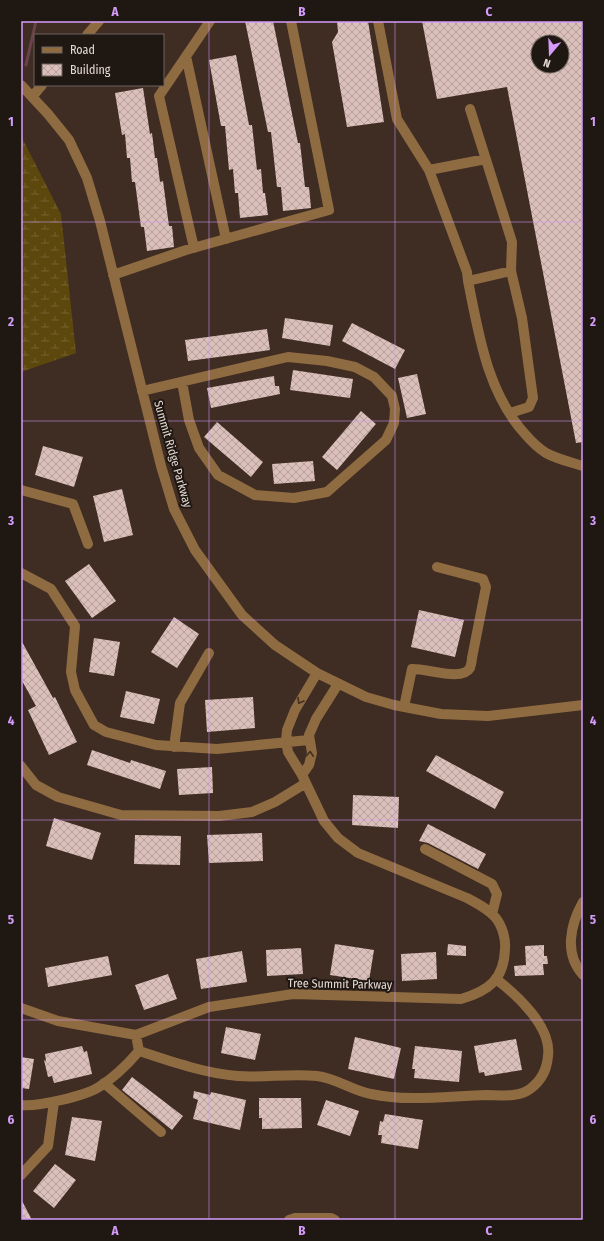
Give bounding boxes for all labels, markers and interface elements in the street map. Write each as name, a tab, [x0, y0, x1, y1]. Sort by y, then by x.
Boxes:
text: A	[110, 4, 119, 19]
text: B	[298, 4, 306, 19]
text: C	[486, 4, 493, 19]
legend	[34, 34, 164, 86]
north arrow	[530, 34, 570, 74]
text: Road	[70, 43, 95, 57]
text: N	[542, 56, 552, 70]
text: Building	[70, 63, 111, 77]
text: 1	[8, 114, 14, 129]
text: 1	[590, 114, 596, 129]
text: 2	[7, 314, 14, 329]
text: 2	[589, 314, 596, 329]
street label: Summit Ridge Parkway	[151, 399, 195, 510]
text: 3	[7, 513, 14, 528]
text: 3	[589, 513, 596, 528]
one-way arrow	[298, 697, 305, 704]
text: 4	[8, 713, 15, 728]
text: 4	[590, 713, 597, 728]
one-way arrow	[306, 751, 315, 758]
text: 5	[8, 912, 14, 927]
text: 5	[590, 912, 596, 927]
street label: Tree Summit Parkway	[288, 976, 393, 992]
text: 6	[8, 1112, 15, 1127]
text: 6	[590, 1112, 597, 1127]
text: A	[110, 1223, 119, 1238]
text: B	[298, 1223, 306, 1238]
text: C	[486, 1223, 493, 1238]

